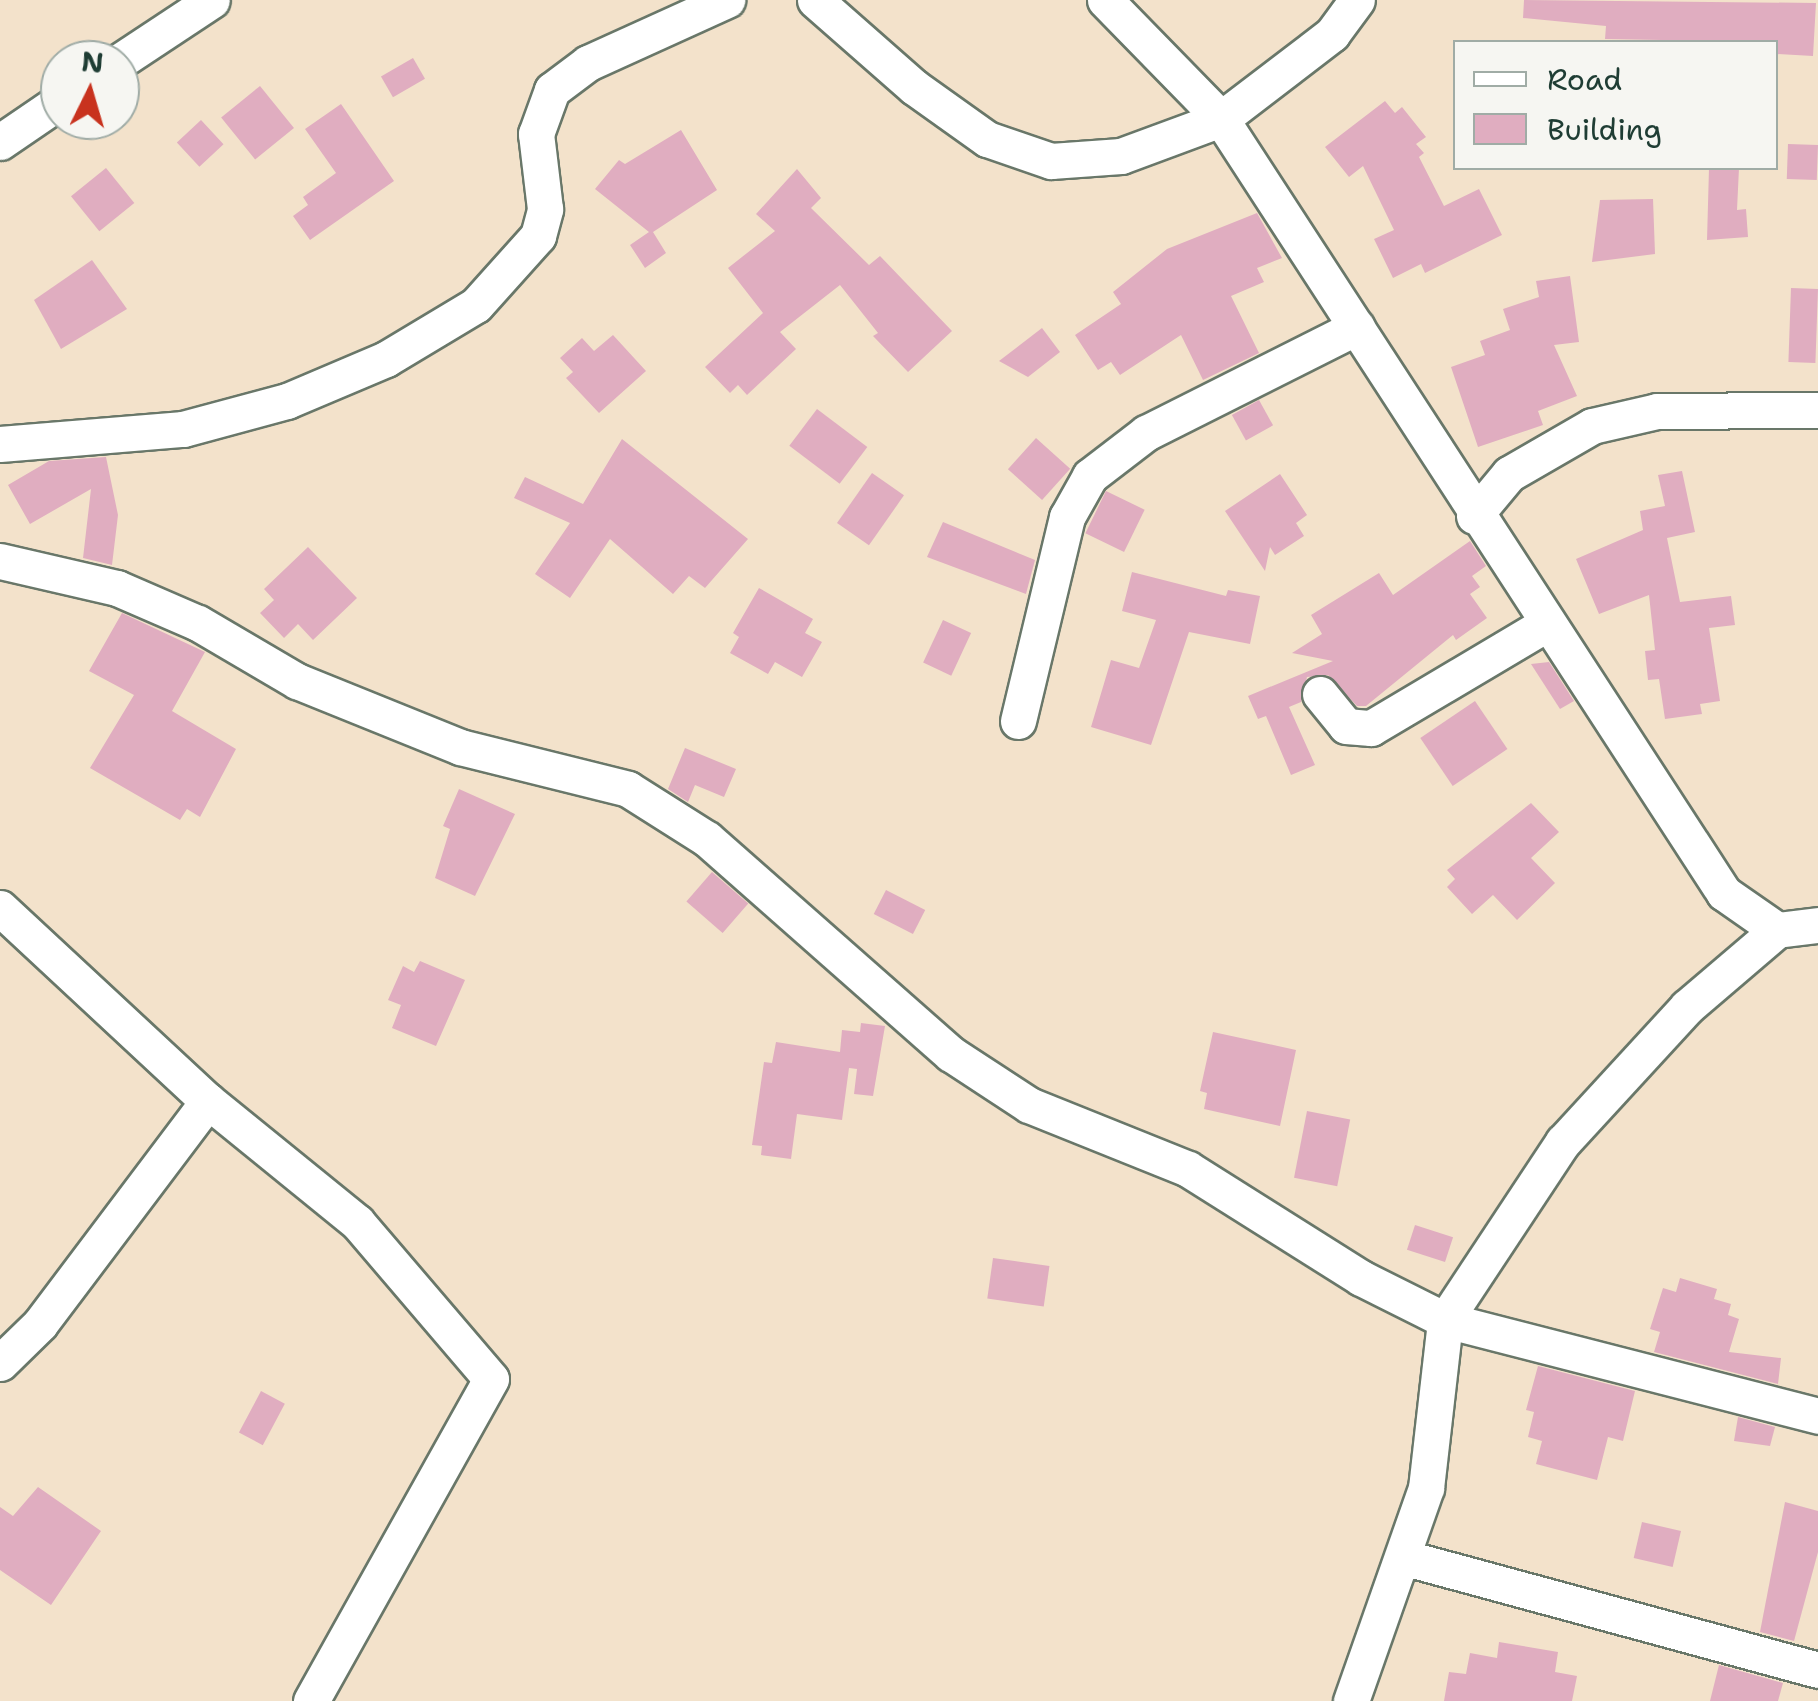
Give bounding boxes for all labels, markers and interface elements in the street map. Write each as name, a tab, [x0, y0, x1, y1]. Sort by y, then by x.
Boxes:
north arrow	[40, 40, 140, 140]
legend	[1453, 40, 1778, 170]
text: N	[80, 42, 105, 82]
text: Road	[1547, 59, 1622, 100]
text: Building	[1547, 109, 1662, 150]

